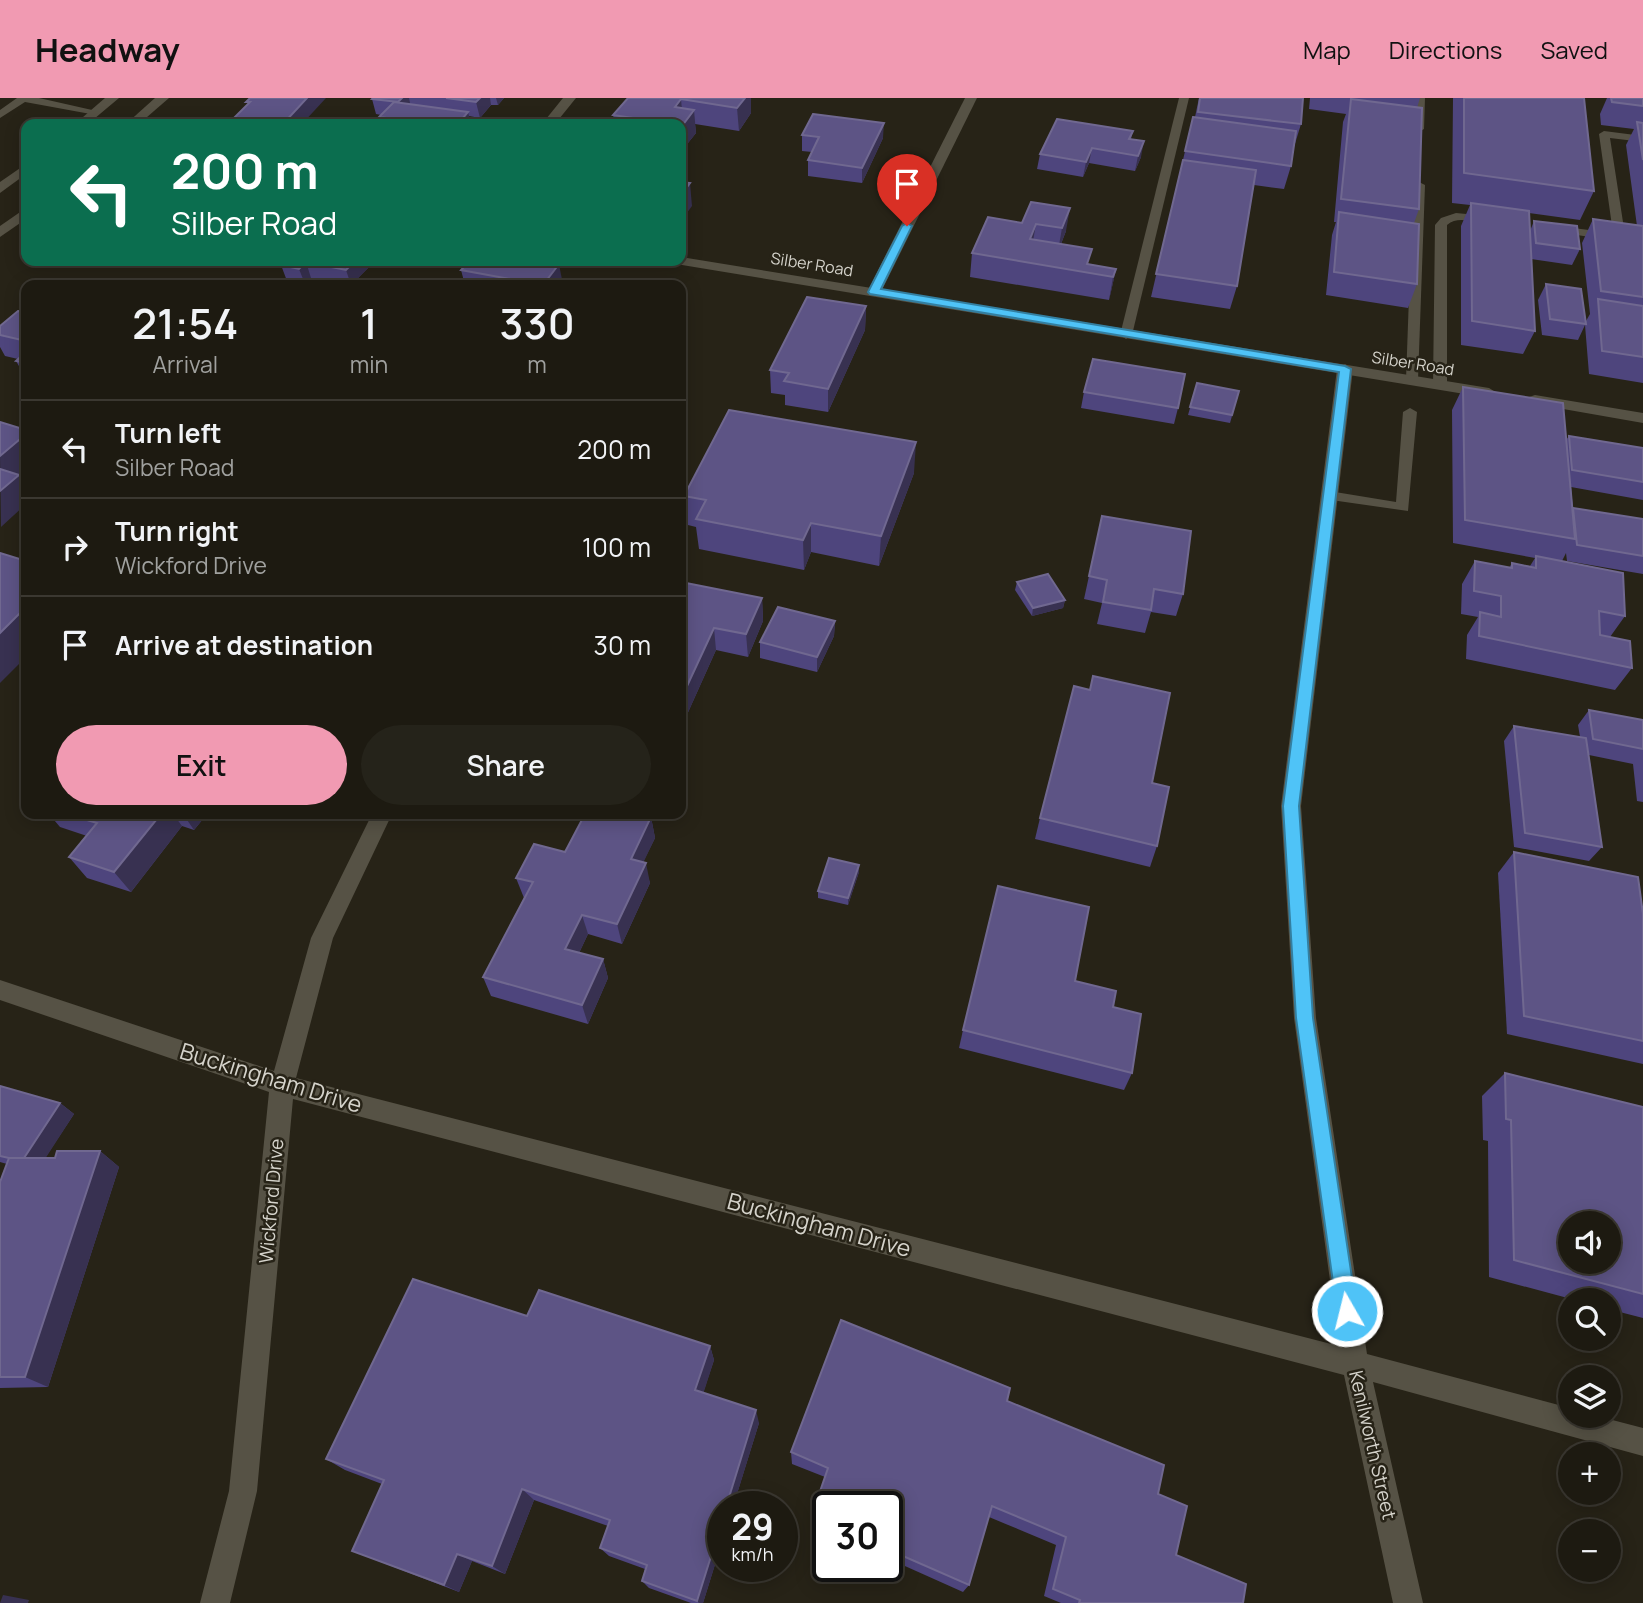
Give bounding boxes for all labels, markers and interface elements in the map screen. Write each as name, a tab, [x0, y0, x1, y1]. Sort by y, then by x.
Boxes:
text: Headway	[35, 27, 180, 72]
text: Map	[1303, 33, 1351, 66]
text: Directions	[1389, 33, 1502, 66]
text: Saved	[1540, 33, 1608, 66]
text: 200 m	[171, 137, 319, 204]
icon: left	[56, 147, 147, 238]
pin	[877, 154, 937, 226]
icon: arrive	[888, 165, 926, 203]
text: Silber Road	[171, 201, 337, 245]
street label: Silber Road	[769, 247, 855, 281]
text: 21:54	[132, 294, 238, 352]
text: 1	[360, 294, 378, 352]
text: 330	[500, 294, 575, 352]
street label: Silber Road	[1370, 346, 1456, 380]
text: Arrival	[153, 348, 218, 380]
text: min	[350, 348, 388, 380]
text: m	[527, 348, 547, 380]
text: Turn left	[115, 415, 222, 451]
icon: left	[56, 430, 94, 468]
text: 200 m	[577, 431, 651, 467]
text: Silber Road	[115, 451, 234, 483]
text: Turn right	[115, 513, 239, 549]
icon: right	[56, 528, 94, 566]
text: 100 m	[582, 529, 651, 565]
text: Wickford Drive	[115, 549, 267, 581]
icon: arrive	[56, 626, 94, 664]
text: Arrive at destination	[115, 627, 373, 663]
text: 30 m	[594, 627, 651, 663]
button: Exit	[56, 725, 347, 805]
button: Share	[361, 725, 651, 805]
street label: Buckingham Drive	[176, 1034, 366, 1120]
street label: Wickford Drive	[253, 1137, 289, 1265]
street label: Buckingham Drive	[724, 1184, 915, 1264]
map controls	[1558, 1211, 1621, 1582]
button: sound	[1558, 1211, 1621, 1274]
position arrow	[1310, 1274, 1384, 1348]
button: search	[1558, 1288, 1621, 1351]
button: layers	[1558, 1365, 1621, 1428]
street label: Kenilworth Street	[1343, 1368, 1403, 1522]
button: +	[1558, 1442, 1621, 1505]
speed limit sign: 30	[812, 1491, 903, 1582]
text: 29	[731, 1503, 774, 1551]
button: −	[1558, 1519, 1621, 1582]
text: km/h	[732, 1542, 773, 1566]

